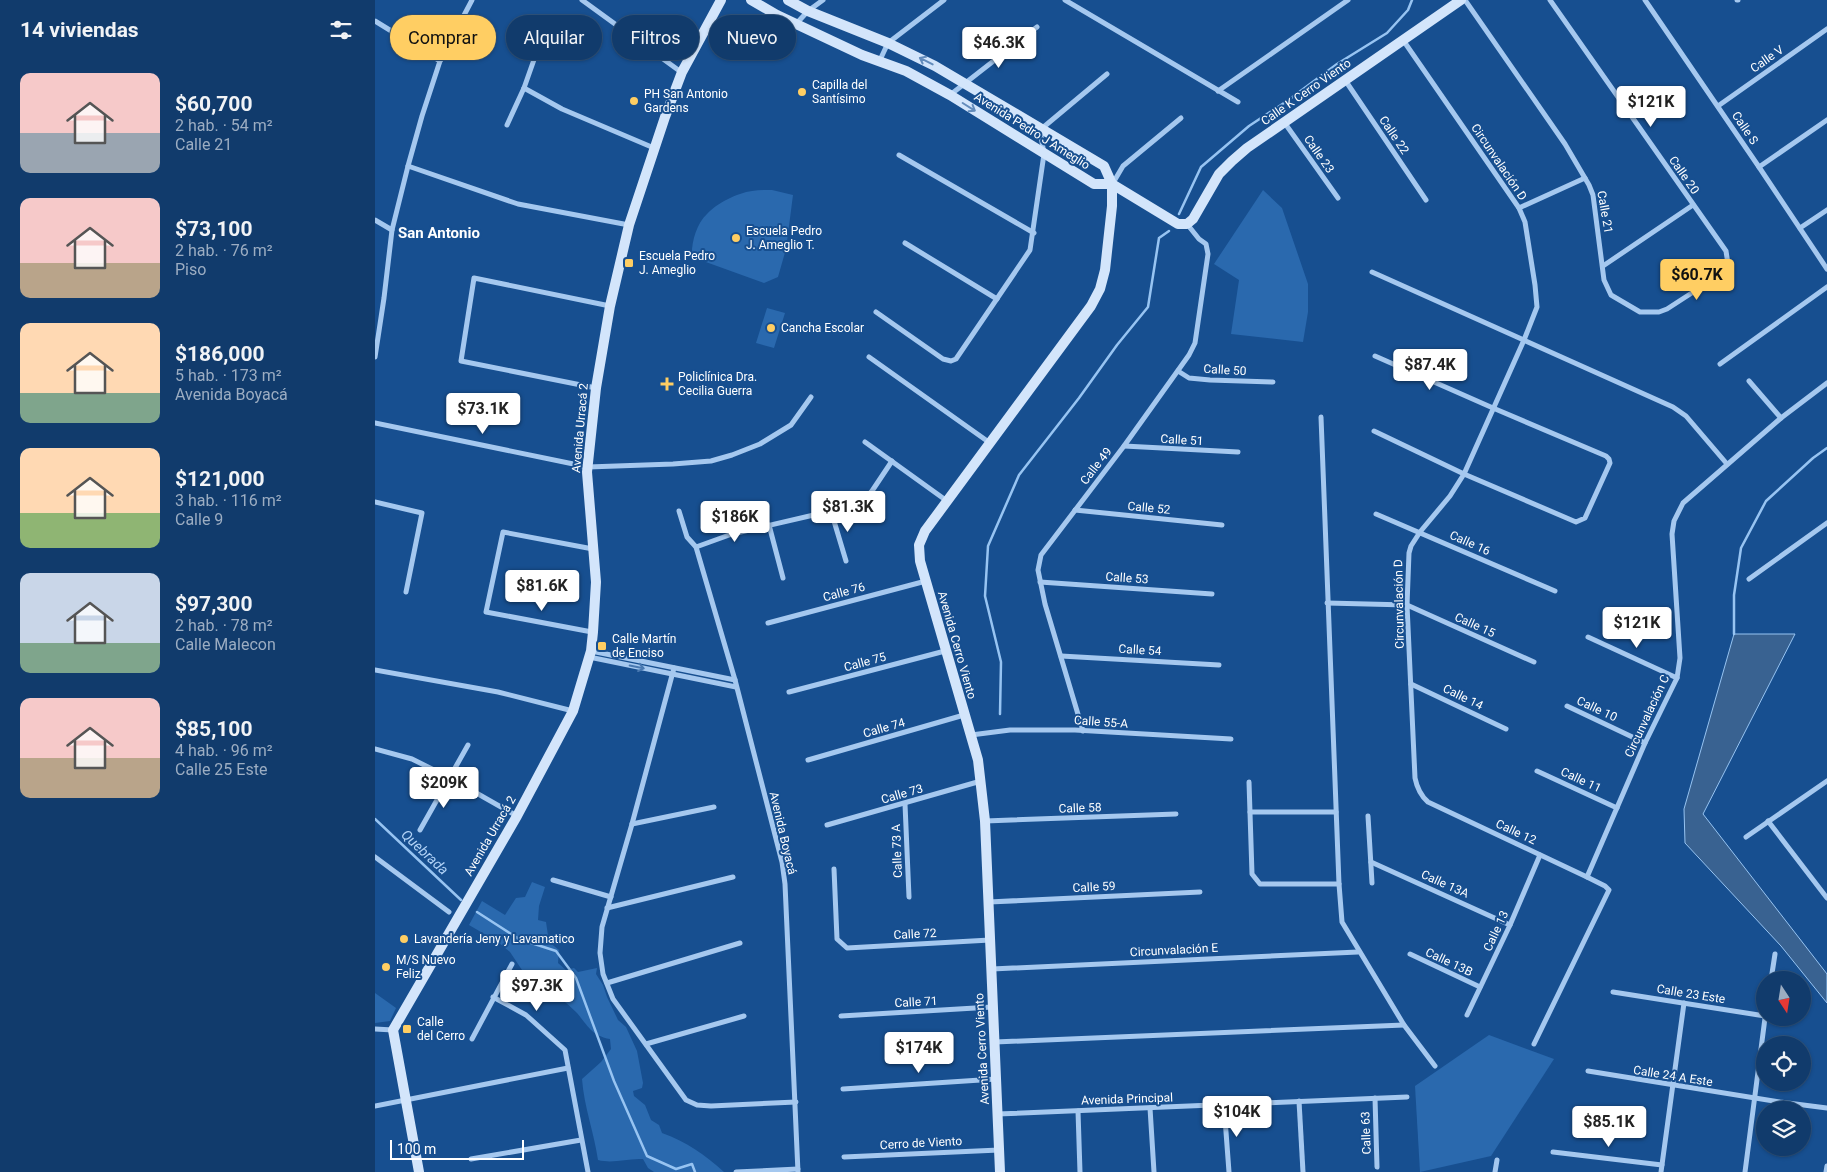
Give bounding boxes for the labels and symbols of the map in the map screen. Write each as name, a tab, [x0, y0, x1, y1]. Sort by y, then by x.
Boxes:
pin: $46.3K	[958, 27, 1040, 69]
street label: Calle V	[1748, 42, 1787, 75]
one-way arrow	[919, 56, 934, 66]
street label: Calle K Cerro Viento	[1258, 56, 1354, 128]
place label: Capilla del Santísimo	[812, 78, 867, 106]
marker: Capilla del Santísimo	[796, 86, 808, 98]
pin: $121K	[1616, 86, 1686, 128]
place label: PH San Antonio Gardens	[644, 87, 728, 115]
street label: Avenida Pedro J Ameglio	[972, 90, 1092, 172]
marker: PH San Antonio Gardens	[628, 95, 640, 107]
one-way arrow	[962, 103, 976, 113]
street label: Calle S	[1729, 109, 1761, 147]
street label: Calle 22	[1376, 113, 1412, 157]
street label: Circunvalación D	[1468, 121, 1530, 203]
street label: Calle 23	[1301, 132, 1337, 176]
street label: Calle 20	[1666, 153, 1702, 197]
street label: Calle 21	[1594, 190, 1616, 234]
district label: San Antonio	[398, 224, 480, 242]
place label: Escuela Pedro J. Ameglio T.	[746, 224, 822, 252]
marker: Escuela Pedro J. Ameglio T.	[730, 232, 742, 244]
place label: Escuela Pedro J. Ameglio	[639, 249, 715, 277]
marker: Escuela Pedro J. Ameglio	[623, 257, 635, 269]
pin: $60.7K	[1656, 258, 1738, 301]
place label: Cancha Escolar	[781, 321, 864, 335]
marker: Cancha Escolar	[765, 322, 777, 334]
pin: $87.4K	[1389, 348, 1471, 391]
street label: Calle 50	[1203, 362, 1247, 378]
place label: Policlínica Dra. Cecilia Guerra	[678, 370, 757, 398]
marker: Policlínica Dra. Cecilia Guerra	[660, 377, 674, 391]
street label: Avenida Urracá 2	[569, 382, 591, 474]
pin: $73.1K	[442, 392, 524, 435]
street label: Calle 51	[1160, 432, 1204, 448]
street label: Calle 49	[1077, 445, 1115, 487]
pin: $81.3K	[807, 490, 889, 533]
street label: Calle 52	[1127, 499, 1171, 517]
pin: $186K	[700, 500, 770, 543]
street label: Calle 16	[1448, 528, 1493, 558]
street label: Circunvalación D	[1391, 559, 1407, 649]
pin: $81.6K	[501, 570, 583, 612]
street label: Calle 53	[1105, 570, 1149, 586]
street label: Calle 76	[821, 580, 867, 604]
street label: Avenida Cerro Viento	[935, 589, 979, 701]
pin: $121K	[1602, 606, 1672, 649]
street label: Calle 15	[1453, 610, 1498, 640]
place label: Calle Martín de Enciso	[612, 632, 676, 660]
marker: Calle Martín de Enciso	[596, 640, 608, 652]
street label: Calle 54	[1118, 642, 1162, 658]
street label: Calle 75	[842, 650, 888, 674]
one-way arrow	[628, 663, 644, 673]
street label: Circunvalación C	[1622, 672, 1672, 759]
street label: Calle 14	[1441, 681, 1486, 713]
street label: Calle 10	[1575, 694, 1620, 725]
street label: Calle 55-A	[1073, 713, 1129, 731]
street label: Calle 74	[861, 715, 907, 741]
street label: Calle 11	[1559, 765, 1603, 795]
pin: $209K	[409, 766, 479, 809]
street label: Calle 73	[879, 781, 925, 807]
street label: Avenida Boyacá	[767, 790, 799, 876]
street label: Avenida Urracá 2	[461, 793, 519, 879]
street label: Calle 58	[1058, 800, 1102, 816]
street label: Calle 12	[1494, 817, 1539, 848]
street label: Calle 73 A	[889, 824, 905, 878]
water label: Quebrada	[398, 826, 452, 878]
street label: Calle 13A	[1419, 867, 1471, 901]
street label: Calle 59	[1072, 879, 1116, 895]
street label: Calle 13	[1481, 909, 1511, 953]
street label: Calle 72	[893, 926, 937, 942]
place label: Lavandería Jeny y Lavamatico	[414, 932, 575, 946]
marker: Lavandería Jeny y Lavamatico	[398, 933, 410, 945]
street label: Circunvalación E	[1130, 941, 1219, 959]
street label: Calle 13B	[1423, 945, 1475, 979]
place label: M/S Nuevo Feliz	[396, 953, 456, 981]
marker: M/S Nuevo Feliz	[380, 961, 392, 973]
pin: $97.3K	[496, 970, 578, 1012]
north arrow	[1756, 971, 1811, 1026]
street label: Calle 23 Este	[1656, 982, 1726, 1006]
street label: Avenida Cerro Viento	[972, 993, 992, 1105]
street label: Calle 71	[894, 994, 938, 1010]
place label: Calle del Cerro	[417, 1015, 465, 1043]
marker: Calle del Cerro	[401, 1023, 413, 1035]
pin: $174K	[884, 1032, 954, 1074]
street label: Calle 24 A Este	[1632, 1063, 1714, 1089]
street label: Avenida Principal	[1081, 1090, 1173, 1108]
pin: $104K	[1202, 1096, 1272, 1138]
pin: $85.1K	[1568, 1106, 1650, 1148]
street label: Calle 63	[1358, 1111, 1374, 1155]
street label: Cerro de Viento	[880, 1134, 963, 1152]
scale bar	[390, 1137, 524, 1160]

